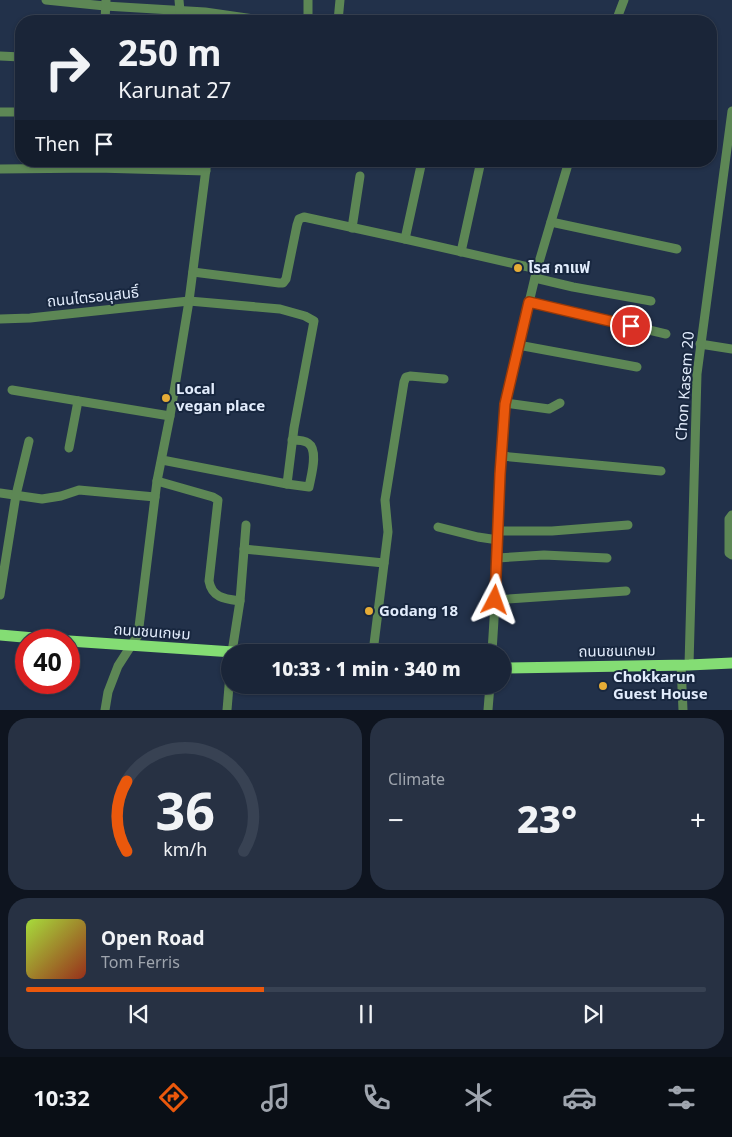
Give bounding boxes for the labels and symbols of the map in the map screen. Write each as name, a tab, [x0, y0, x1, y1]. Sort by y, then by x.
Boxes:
place label: โรส กาแฟ	[528, 257, 590, 277]
marker: โรส กาแฟ	[512, 262, 524, 274]
street label: ถนนไตรอนุสนธิ์	[46, 281, 140, 311]
pin	[610, 305, 652, 347]
street label: Chon Kasem 20	[670, 331, 698, 441]
place label: Local vegan place	[176, 378, 265, 415]
marker: Local vegan place	[160, 392, 172, 404]
position arrow	[468, 573, 520, 625]
place label: Godang 18	[379, 600, 458, 620]
marker: Godang 18	[363, 605, 375, 617]
street label: ถนนชนเกษม	[113, 618, 191, 644]
speed limit sign: 40	[15, 629, 80, 694]
street label: ถนนชนเกษม	[578, 639, 656, 661]
place label: Chokkarun Guest House	[613, 666, 708, 703]
marker: Chokkarun Guest House	[597, 680, 609, 692]

